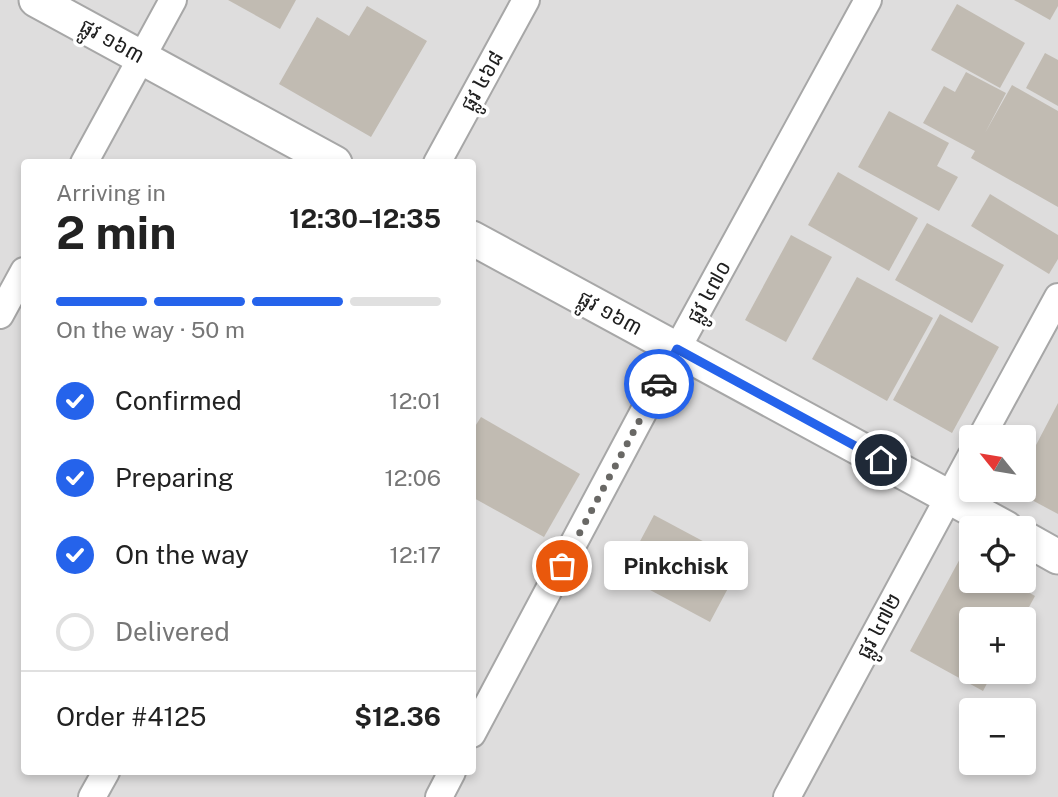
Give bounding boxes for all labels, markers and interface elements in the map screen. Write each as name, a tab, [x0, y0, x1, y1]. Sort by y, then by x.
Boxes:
street label: ផ្លូវ ១៦៣	[72, 13, 149, 75]
street label: ផ្លូវ ៤៦៨	[455, 46, 515, 119]
text: Arriving in	[56, 179, 166, 206]
text: 12:30–12:35	[289, 203, 441, 234]
text: 2 min	[56, 205, 176, 259]
street label: ផ្លូវ ៤៧០	[681, 256, 742, 331]
street label: ផ្លូវ ១៦៣	[570, 285, 647, 347]
text: On the way · 50 m	[56, 316, 245, 343]
courier	[624, 349, 694, 419]
icon: car	[640, 365, 678, 403]
icon: check	[56, 382, 94, 420]
text: Confirmed	[115, 385, 242, 416]
text: 12:01	[389, 387, 441, 414]
north arrow	[959, 425, 1036, 502]
map controls	[959, 425, 1036, 775]
pin	[851, 430, 911, 490]
icon: home	[862, 441, 900, 479]
icon: check	[56, 459, 94, 497]
text: Preparing	[115, 462, 234, 493]
text: 12:06	[385, 464, 441, 491]
button: locate	[959, 516, 1036, 593]
icon: check	[56, 536, 94, 574]
pin	[532, 536, 592, 596]
text: On the way	[115, 539, 249, 570]
text: 12:17	[390, 541, 441, 568]
callout: Pinkchisk	[604, 542, 748, 590]
icon: bag	[543, 547, 581, 585]
text: Pinkchisk	[623, 552, 729, 579]
street label: ផ្លូវ ៤៧២	[851, 589, 913, 666]
button: +	[959, 607, 1036, 684]
text: Delivered	[115, 616, 230, 647]
button: −	[959, 698, 1036, 775]
text: Order #4125	[56, 701, 206, 732]
text: $12.36	[354, 701, 441, 732]

